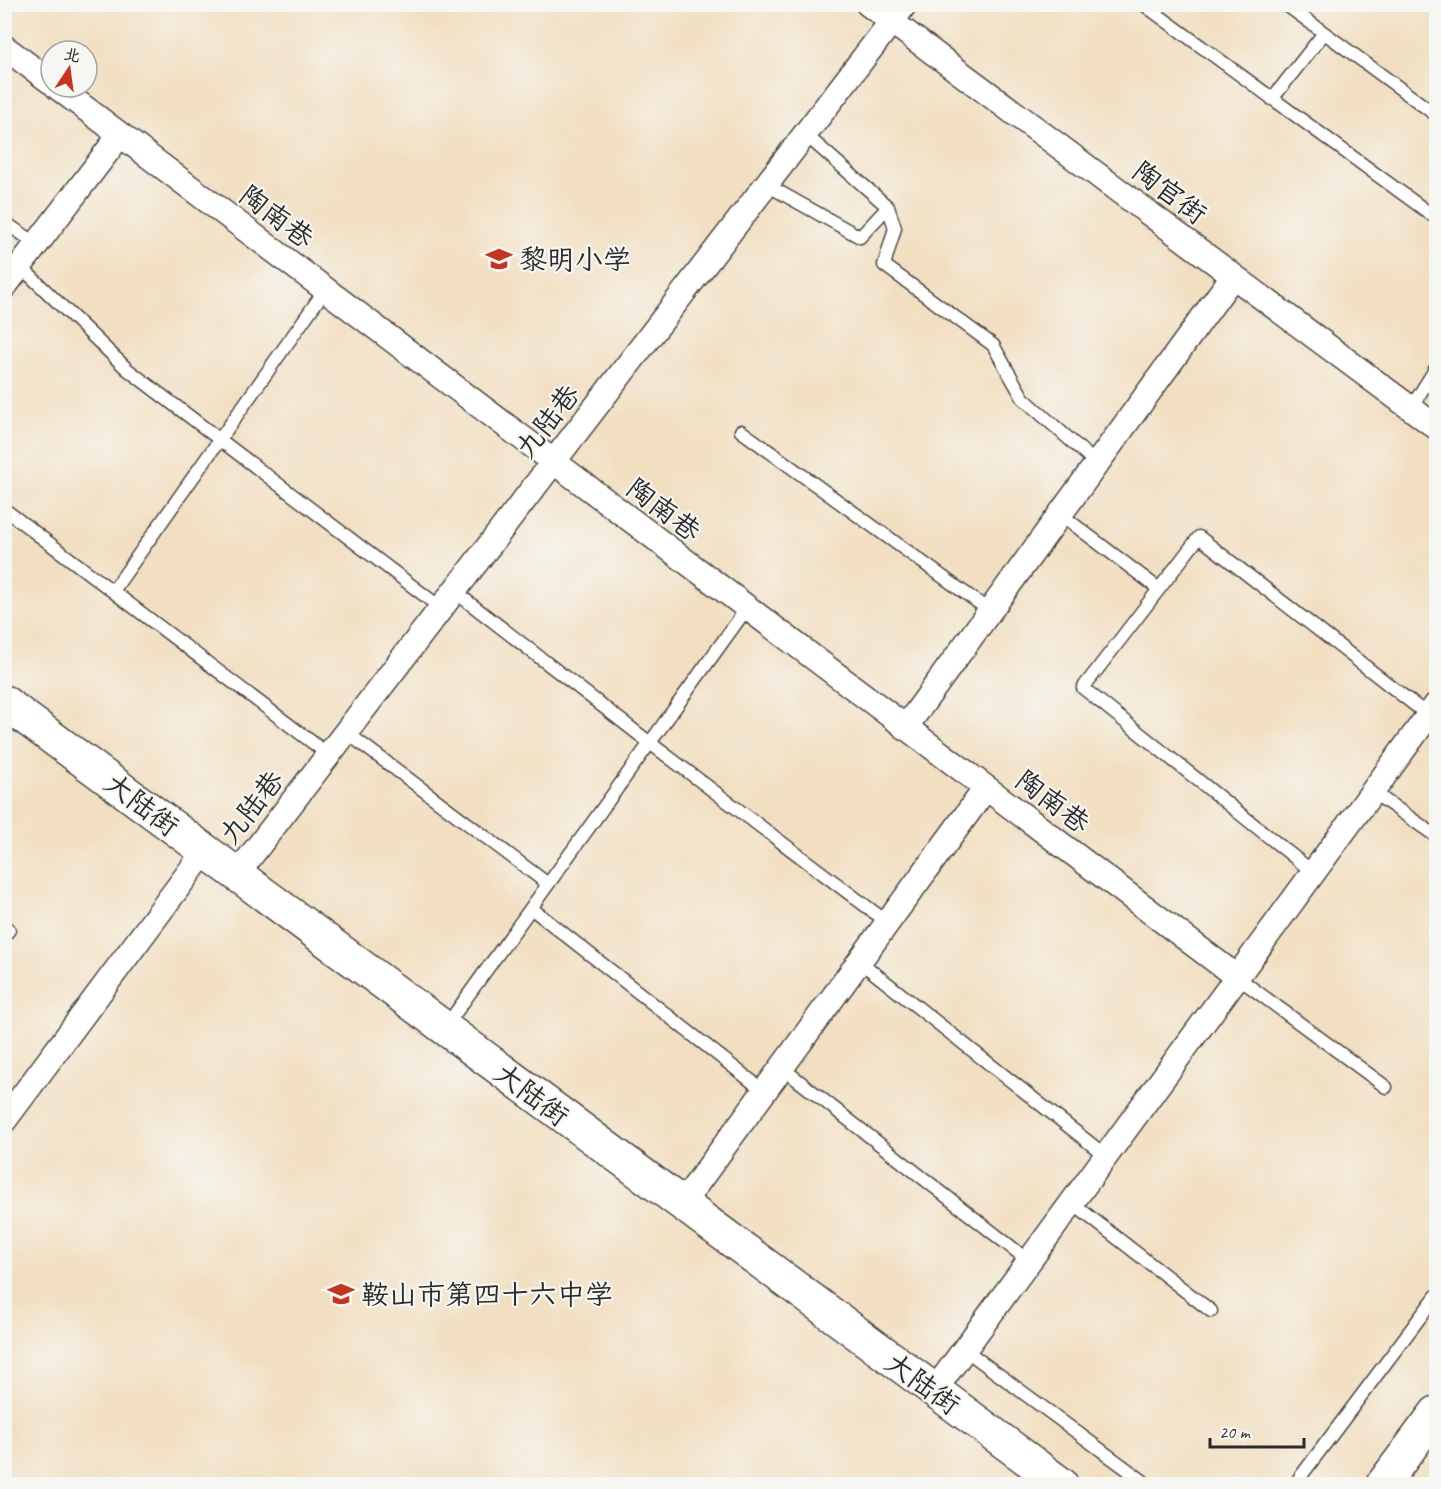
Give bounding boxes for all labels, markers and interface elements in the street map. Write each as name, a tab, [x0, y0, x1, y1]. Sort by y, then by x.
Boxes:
north arrow	[39, 39, 99, 99]
text: 北	[62, 44, 82, 67]
street label: 陶官街	[1126, 153, 1214, 232]
street label: 陶南巷	[233, 177, 322, 256]
place label: 黎明小学	[519, 242, 631, 277]
school or university icon: 黎明小学	[484, 244, 514, 274]
street label: 九陆巷	[508, 377, 588, 465]
street label: 陶南巷	[620, 470, 709, 549]
street label: 陶南巷	[1009, 762, 1098, 841]
street label: 九陆巷	[212, 763, 292, 851]
street label: 大陆街	[98, 765, 186, 844]
street label: 大陆街	[488, 1055, 576, 1134]
place label: 鞍山市第四十六中学	[361, 1277, 613, 1312]
school or university icon: 鞍山市第四十六中学	[326, 1279, 356, 1309]
street label: 大陆街	[878, 1345, 967, 1422]
scale bar	[1210, 1411, 1304, 1449]
text: 20 m	[1219, 1421, 1252, 1443]

